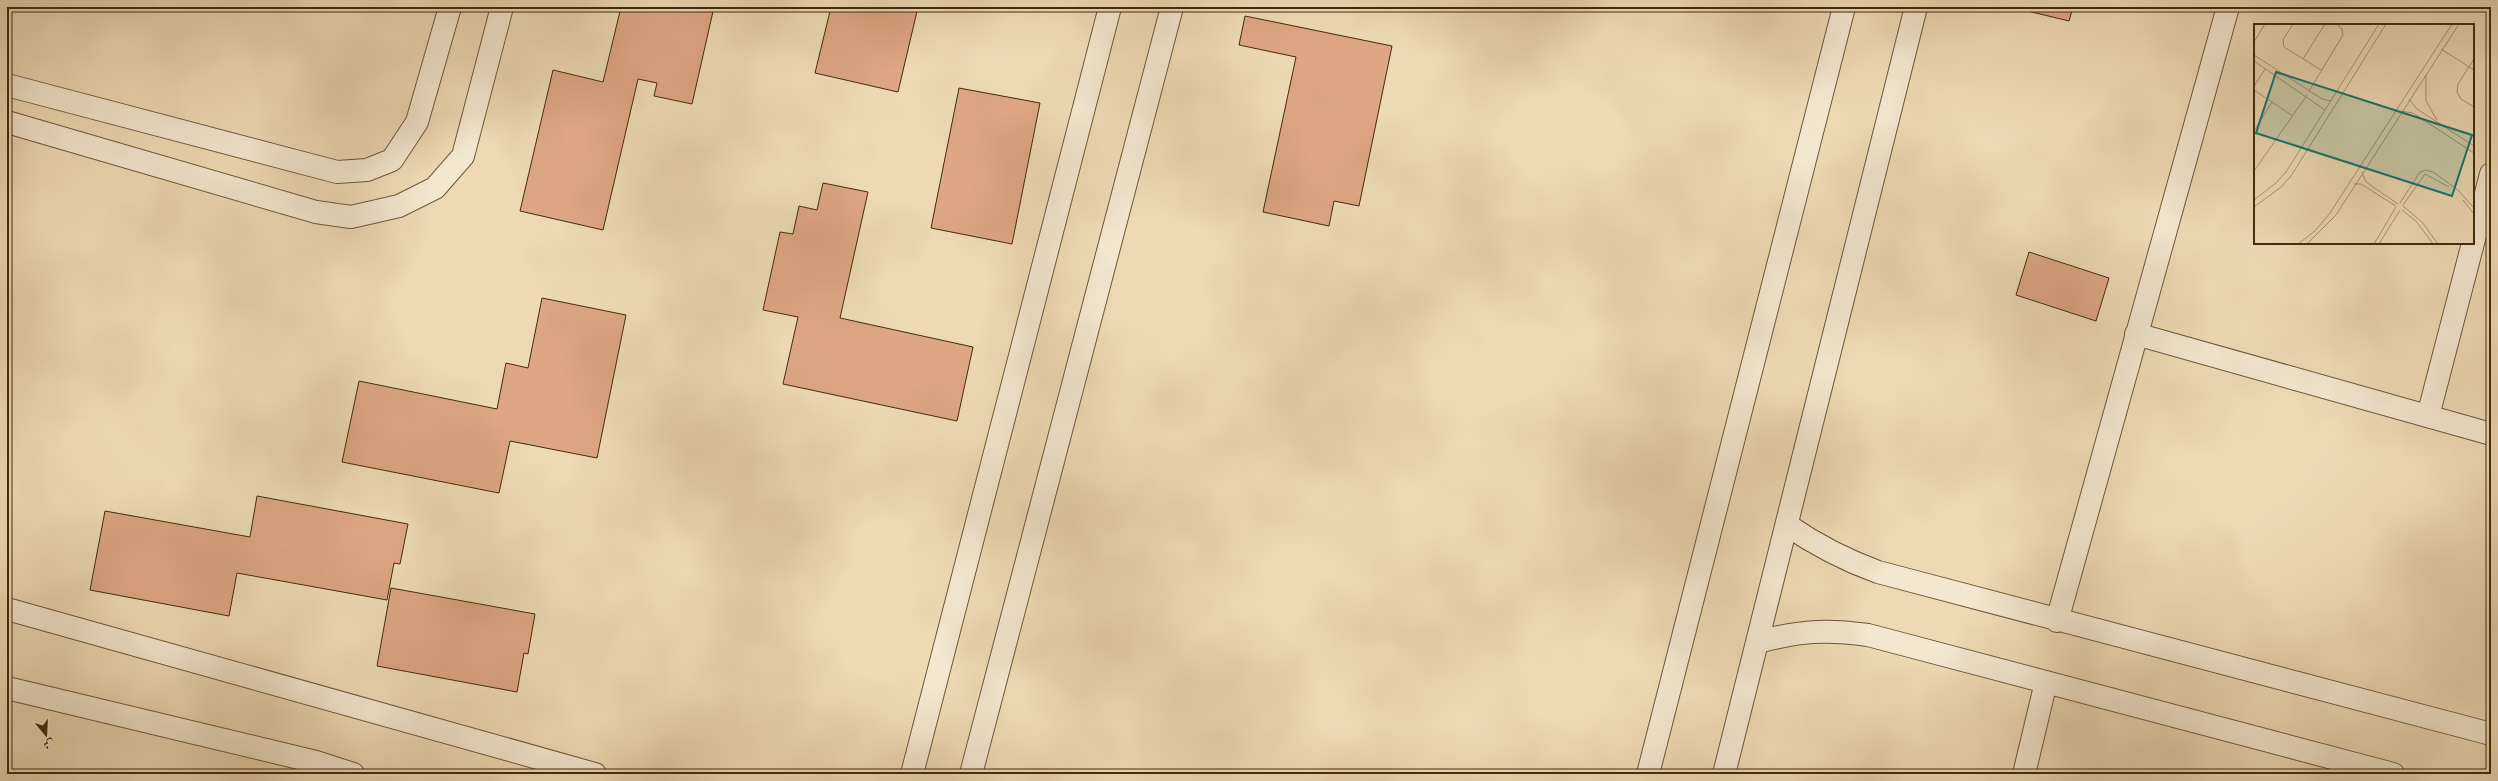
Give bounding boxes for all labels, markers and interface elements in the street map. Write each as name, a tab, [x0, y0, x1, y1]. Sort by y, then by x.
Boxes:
inset map	[2254, 24, 2474, 244]
north arrow	[26, 715, 66, 755]
text: ش	[41, 735, 57, 754]

